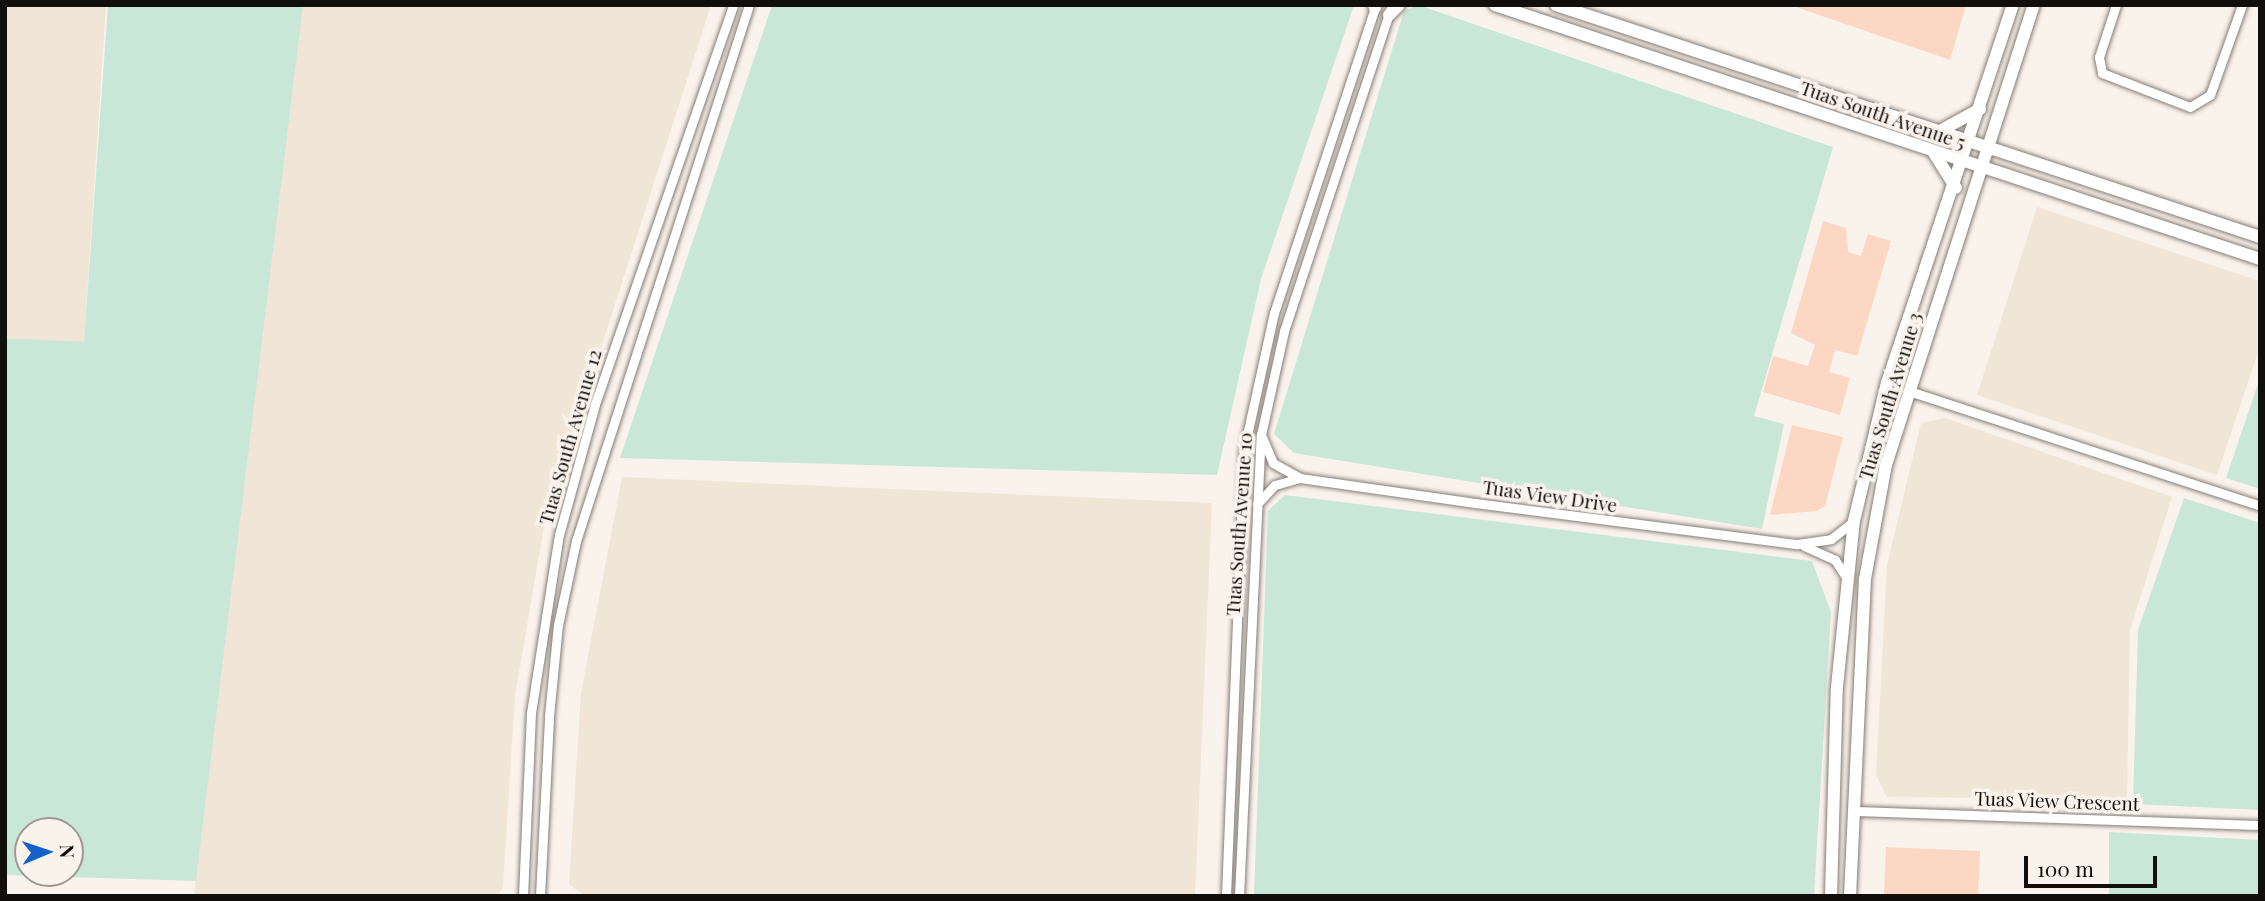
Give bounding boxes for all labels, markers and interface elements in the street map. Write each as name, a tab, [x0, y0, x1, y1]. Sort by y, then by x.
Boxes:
street label: Tuas South Avenue 5	[1797, 76, 1969, 154]
street label: Tuas South Avenue 3	[1854, 309, 1926, 483]
street label: Tuas South Avenue 12	[534, 346, 606, 528]
street label: Tuas South Avenue 10	[1221, 431, 1257, 617]
street label: Tuas View Drive	[1481, 475, 1619, 517]
street label: Tuas View Crescent	[1974, 787, 2140, 815]
north arrow	[14, 817, 84, 887]
scale bar	[2027, 842, 2160, 886]
text: N	[55, 844, 81, 859]
text: 100 m	[2037, 854, 2094, 882]

